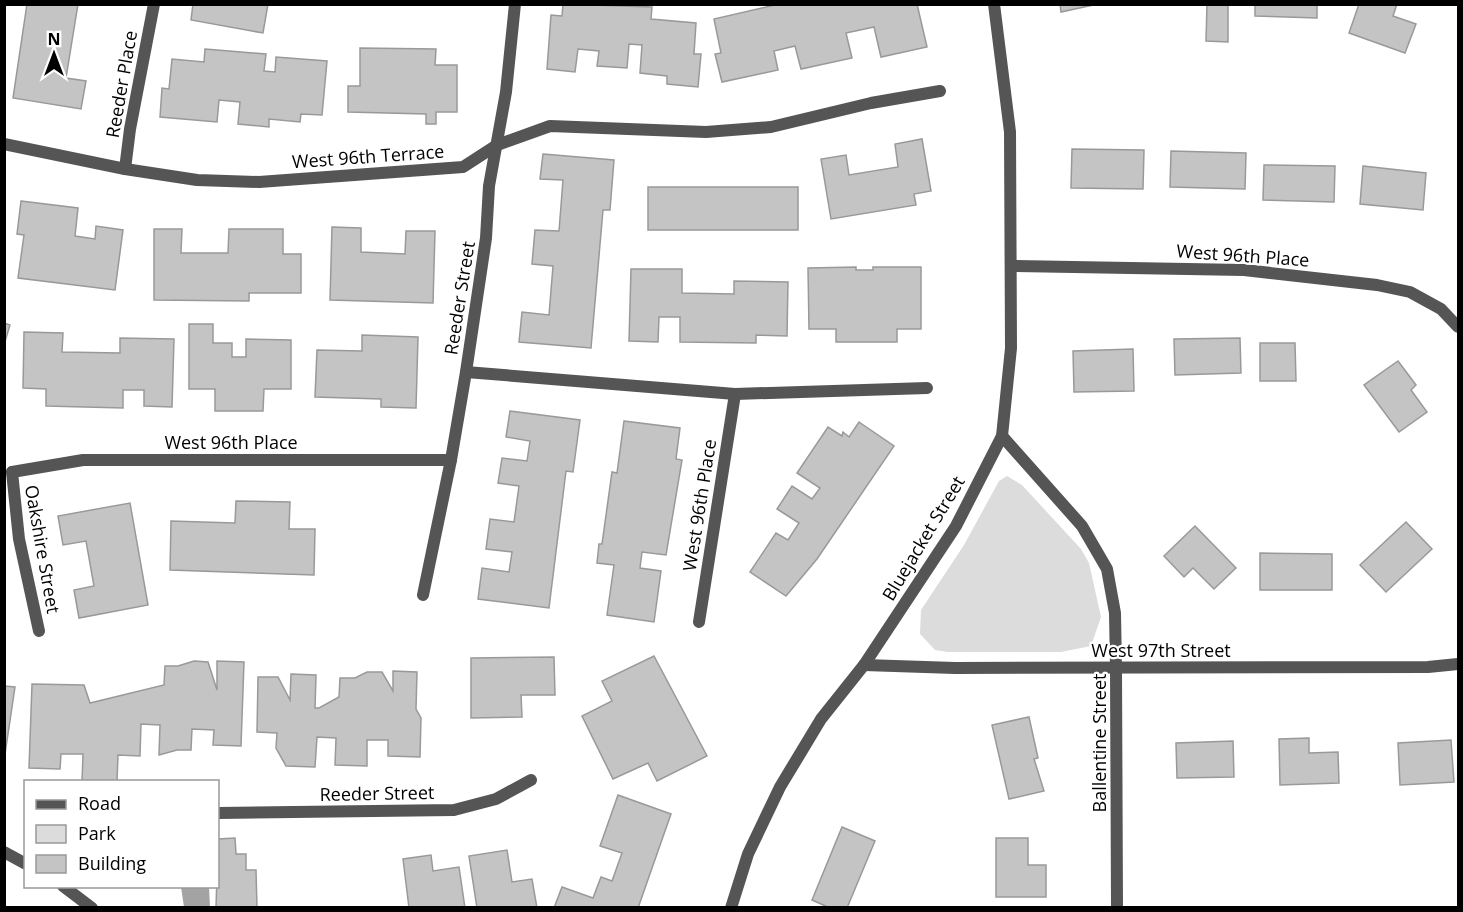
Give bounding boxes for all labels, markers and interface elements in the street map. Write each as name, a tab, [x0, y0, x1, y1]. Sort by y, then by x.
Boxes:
north arrow	[24, 24, 84, 84]
text: N	[47, 28, 61, 50]
street label: Reeder Place	[100, 28, 142, 140]
street label: West 96th Terrace	[291, 139, 445, 173]
street label: West 96th Place	[1176, 238, 1310, 272]
street label: Reeder Street	[438, 239, 480, 357]
street label: West 96th Place	[164, 430, 298, 454]
street label: West 96th Place	[677, 437, 721, 573]
street label: Bluejacket Street	[876, 471, 970, 605]
street label: Oakshire Street	[20, 483, 66, 615]
street label: West 97th Street	[1091, 638, 1231, 662]
street label: Ballentine Street	[1087, 674, 1111, 812]
legend	[24, 780, 219, 888]
street label: Reeder Street	[319, 780, 435, 806]
text: Road	[78, 791, 121, 815]
text: Park	[78, 821, 116, 845]
text: Building	[78, 851, 146, 875]

